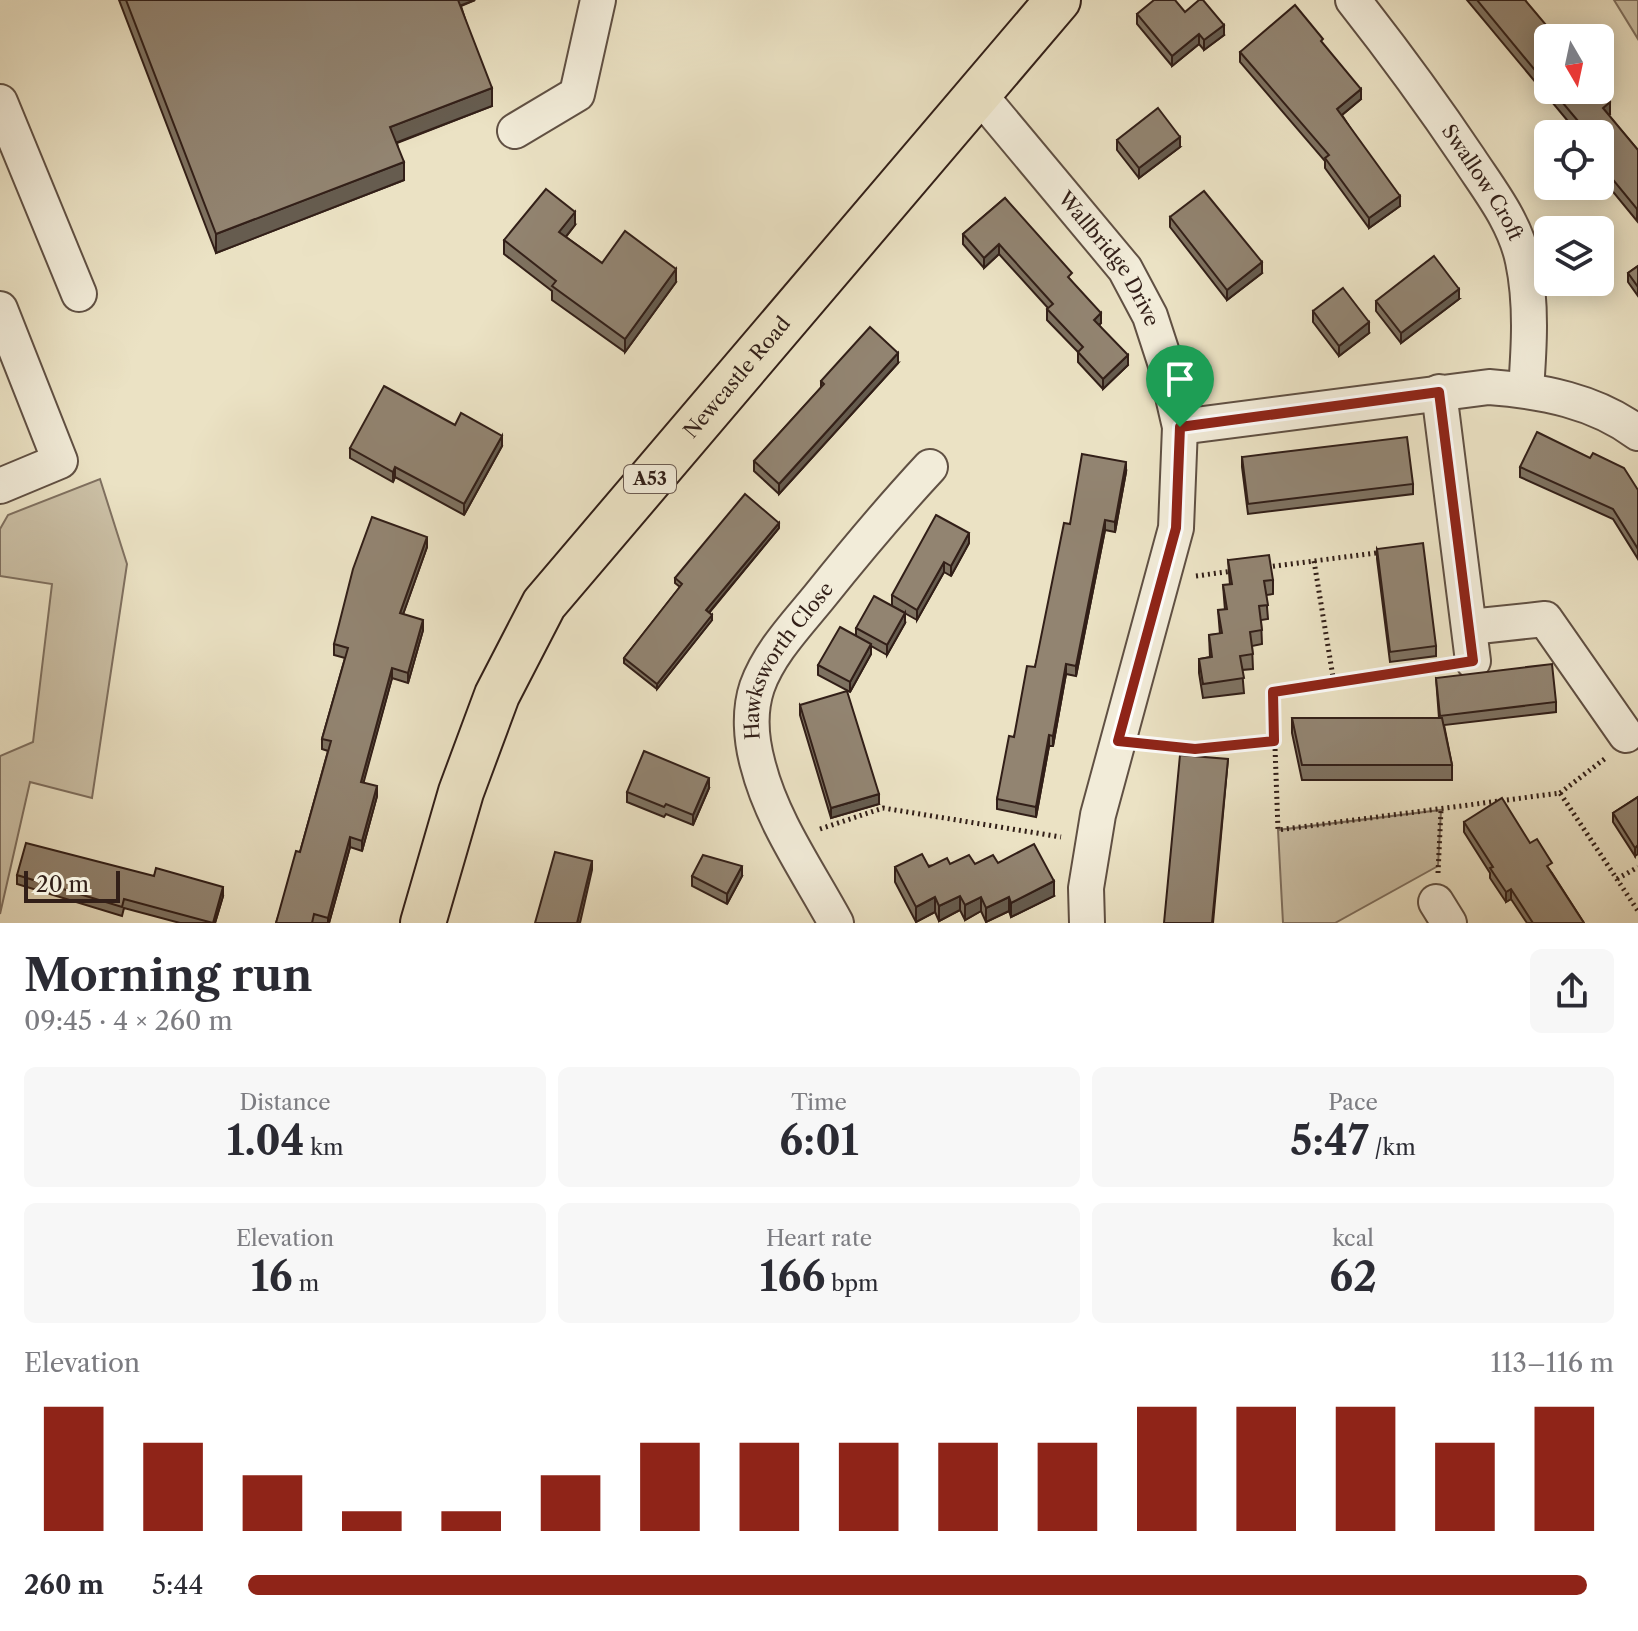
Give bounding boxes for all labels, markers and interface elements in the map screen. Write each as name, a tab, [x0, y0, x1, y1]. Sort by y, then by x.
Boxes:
north arrow	[1534, 24, 1614, 104]
map controls	[1534, 24, 1614, 296]
street label: Swallow Croft	[1437, 120, 1528, 244]
button: locate	[1534, 120, 1614, 200]
street label: Wallbridge Drive	[1053, 186, 1164, 329]
button: layers	[1534, 216, 1614, 296]
street label: Newcastle Road	[679, 312, 795, 443]
pin	[1146, 345, 1214, 427]
icon: arrive	[1158, 357, 1202, 401]
road number: A53	[624, 465, 676, 493]
street label: Hawksworth Close	[740, 577, 838, 741]
scale bar	[24, 867, 120, 903]
text: 20 m	[36, 871, 89, 898]
text: Morning run	[24, 948, 313, 1002]
button: share	[1530, 949, 1614, 1033]
text: 09:45 · 4 × 260 m	[24, 1005, 233, 1037]
text: Distance	[239, 1089, 331, 1116]
text: Time	[791, 1089, 847, 1116]
text: Pace	[1328, 1089, 1378, 1116]
text: 1.04	[227, 1116, 304, 1165]
text: 6:01	[779, 1116, 859, 1165]
text: 5:47	[1290, 1116, 1369, 1165]
text: km	[304, 1134, 343, 1161]
text: /km	[1369, 1134, 1416, 1161]
text: Elevation	[236, 1225, 334, 1252]
text: Heart rate	[766, 1225, 872, 1252]
text: kcal	[1332, 1225, 1374, 1252]
text: 16	[251, 1252, 293, 1301]
text: 166	[760, 1252, 825, 1301]
text: 62	[1329, 1252, 1377, 1301]
text: m	[293, 1270, 319, 1297]
text: bpm	[825, 1270, 879, 1297]
text: Elevation	[24, 1347, 140, 1379]
text: 113–116 m	[1491, 1347, 1614, 1379]
text: 260 m	[24, 1569, 104, 1601]
text: 5:44	[152, 1569, 203, 1601]

